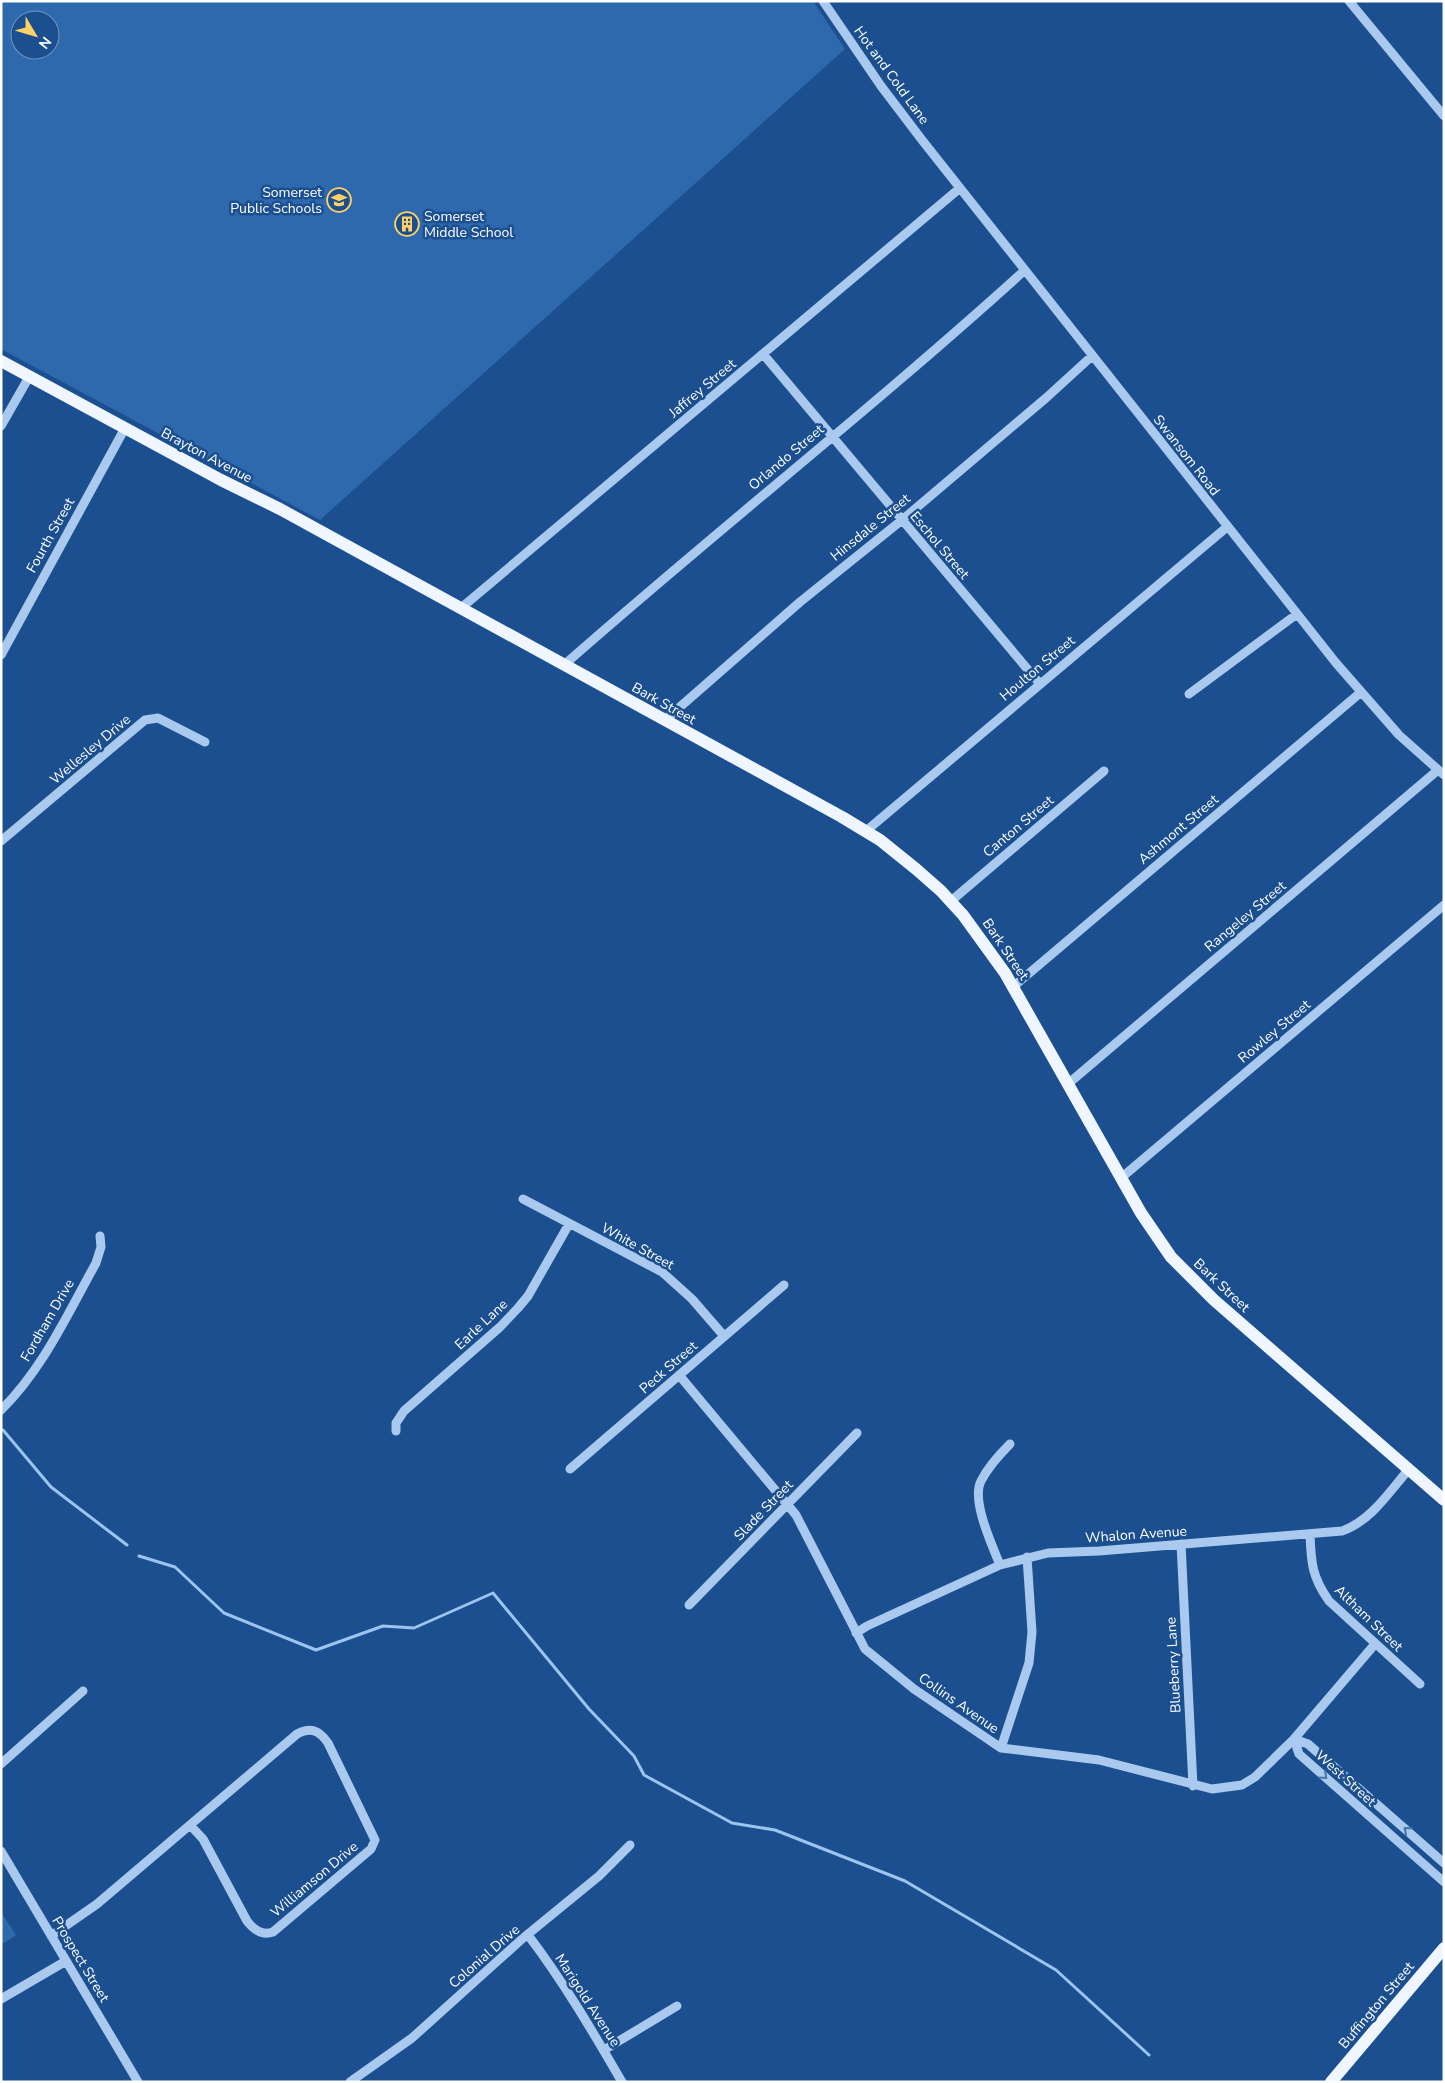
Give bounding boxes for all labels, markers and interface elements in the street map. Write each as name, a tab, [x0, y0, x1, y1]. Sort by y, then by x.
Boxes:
north arrow	[10, 10, 60, 60]
street label: Hot and Cold Lane	[850, 22, 934, 128]
text: N	[34, 33, 56, 53]
place label: Somerset Public Schools	[230, 183, 322, 218]
school or university icon: Somerset Public Schools	[326, 187, 352, 213]
place label: Somerset Middle School	[424, 207, 514, 242]
building icon: Somerset Middle School	[394, 211, 420, 237]
street label: Jaffrey Street	[664, 355, 740, 423]
street label: Swansom Road	[1149, 411, 1224, 500]
street label: Orlando Street	[745, 420, 828, 495]
street label: Brayton Avenue	[158, 423, 256, 488]
street label: Hinsdale Street	[826, 489, 914, 565]
street label: Fourth Street	[22, 494, 79, 576]
street label: Eschol Street	[906, 507, 974, 583]
street label: Houlton Street	[996, 631, 1079, 705]
street label: Bark Street	[628, 678, 699, 729]
street label: Wellesley Drive	[46, 710, 135, 789]
street label: Ashmont Street	[1134, 790, 1223, 869]
street label: Canton Street	[979, 791, 1058, 862]
street label: Rangeley Street	[1201, 877, 1290, 956]
street label: Bark Street	[978, 915, 1033, 984]
street label: Rowley Street	[1234, 995, 1315, 1067]
street label: White Street	[598, 1219, 678, 1274]
street label: Bark Street	[1189, 1254, 1254, 1316]
street label: Fordham Drive	[16, 1275, 79, 1365]
street label: Earle Lane	[451, 1295, 512, 1354]
street label: Peck Street	[635, 1337, 702, 1398]
street label: Slade Street	[730, 1476, 797, 1545]
street label: Whalon Avenue	[1085, 1521, 1187, 1548]
street label: Altham Street	[1330, 1581, 1407, 1656]
street label: Blueberry Lane	[1161, 1616, 1186, 1713]
street label: Collins Avenue	[915, 1669, 1003, 1738]
street label: West Street	[1311, 1746, 1380, 1811]
one-way arrow	[1318, 1770, 1327, 1779]
one-way arrow	[1404, 1827, 1413, 1836]
street label: Williamson Drive	[267, 1837, 362, 1922]
street label: Prospect Street	[47, 1913, 114, 2006]
street label: Colonial Drive	[445, 1920, 524, 1992]
street label: Marigold Avenue	[550, 1950, 625, 2050]
street label: Buffington Street	[1334, 1958, 1418, 2053]

